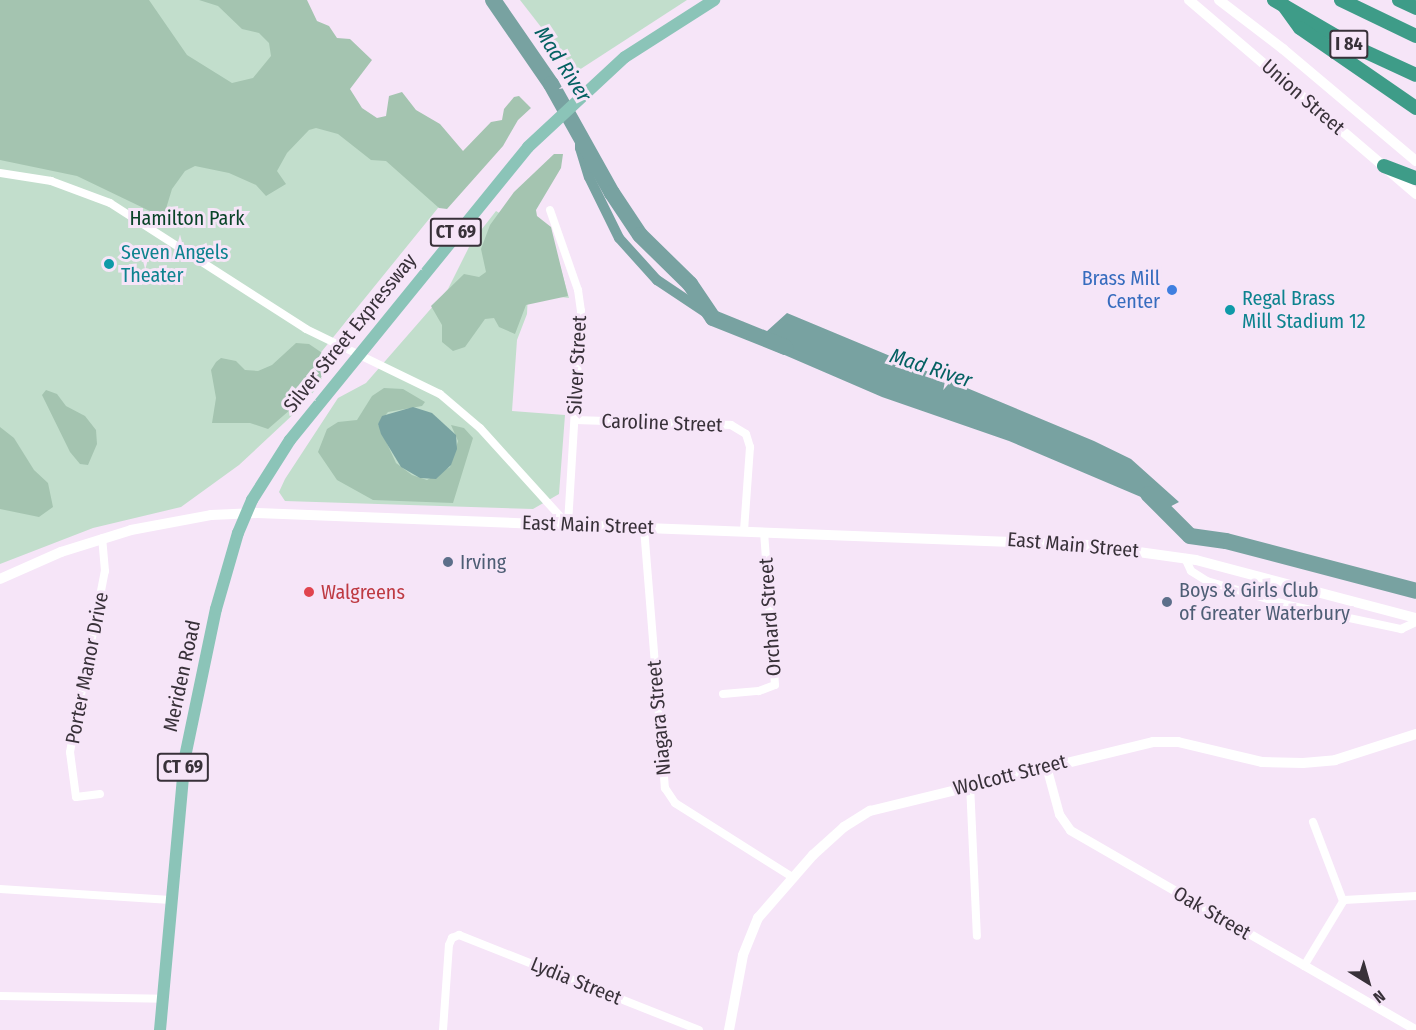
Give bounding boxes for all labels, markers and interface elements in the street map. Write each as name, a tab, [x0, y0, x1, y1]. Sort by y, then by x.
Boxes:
water label: Mad River	[529, 22, 597, 106]
road number: I 84	[1328, 29, 1370, 59]
street label: Union Street	[1257, 54, 1349, 140]
park label: Hamilton Park	[129, 206, 245, 230]
road number: CT 69	[429, 217, 483, 247]
place label: Seven Angels Theater	[121, 240, 228, 287]
street label: Silver Street Expressway	[279, 249, 421, 417]
marker: Seven Angels Theater	[102, 257, 116, 271]
place label: Brass Mill Center	[1082, 266, 1160, 313]
marker: Brass Mill Center	[1165, 283, 1179, 297]
place label: Regal Brass Mill Stadium 12	[1242, 286, 1366, 333]
marker: Regal Brass Mill Stadium 12	[1223, 303, 1237, 317]
street label: Silver Street	[562, 315, 592, 415]
water label: Mad River	[887, 343, 975, 393]
street label: Caroline Street	[601, 409, 723, 437]
street label: East Main Street	[522, 511, 654, 539]
street label: East Main Street	[1006, 527, 1140, 563]
place label: Irving	[460, 550, 506, 574]
marker: Irving	[441, 555, 455, 569]
street label: Orchard Street	[754, 557, 786, 677]
place label: Boys & Girls Club of Greater Waterbury	[1179, 578, 1350, 625]
place label: Walgreens	[321, 580, 405, 604]
marker: Walgreens	[302, 585, 316, 599]
street label: Porter Manor Drive	[61, 590, 113, 746]
marker: Boys & Girls Club of Greater Waterbury	[1160, 595, 1174, 609]
street label: Meriden Road	[158, 618, 206, 734]
street label: Niagara Street	[642, 659, 676, 777]
street label: Wolcott Street	[951, 749, 1069, 801]
road number: CT 69	[156, 752, 210, 782]
street label: Oak Street	[1169, 881, 1255, 945]
street label: Lydia Street	[527, 952, 625, 1010]
north arrow	[1338, 952, 1398, 1012]
text: N	[1370, 986, 1389, 1007]

